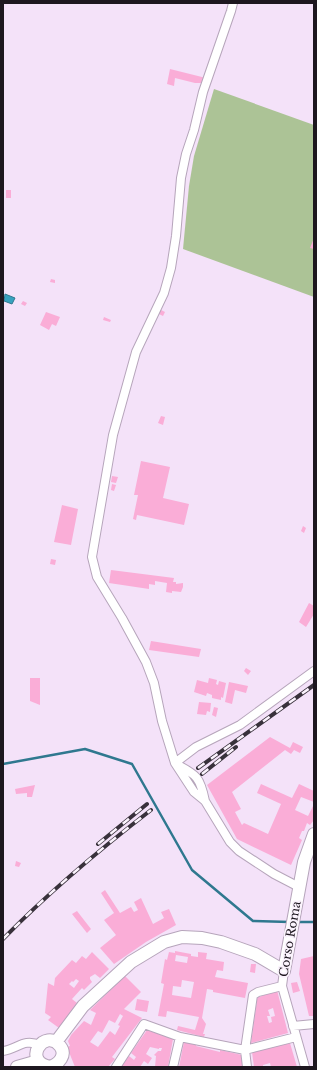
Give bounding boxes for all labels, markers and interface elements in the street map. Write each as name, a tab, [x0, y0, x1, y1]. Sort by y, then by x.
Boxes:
street label: Corso Roma	[275, 900, 304, 978]

